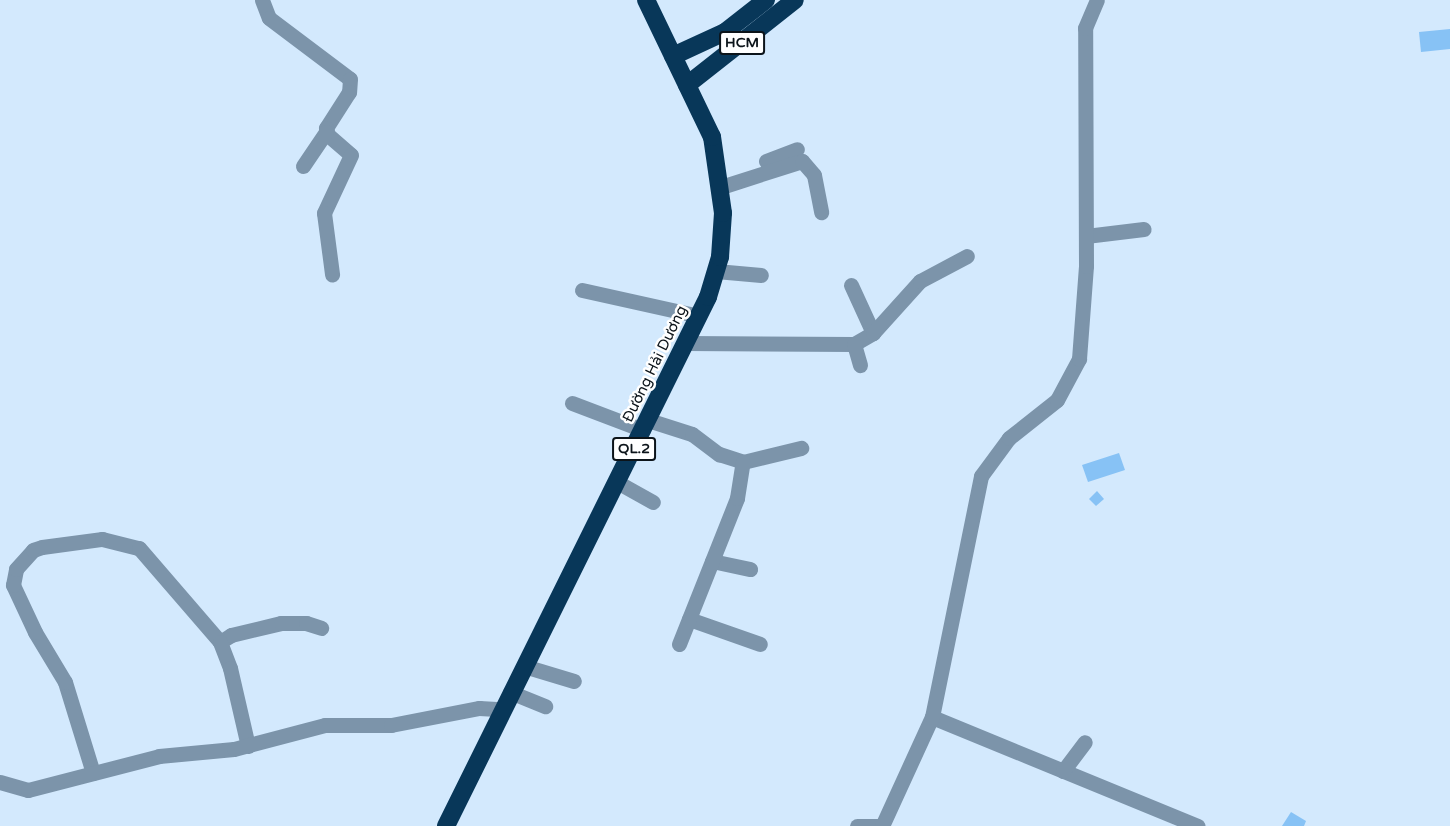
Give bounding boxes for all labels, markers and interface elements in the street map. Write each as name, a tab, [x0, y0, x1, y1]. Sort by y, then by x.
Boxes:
road number: HCM	[718, 32, 766, 54]
street label: Đường Hải Dương	[619, 303, 691, 425]
road number: QL.2	[612, 438, 656, 460]

